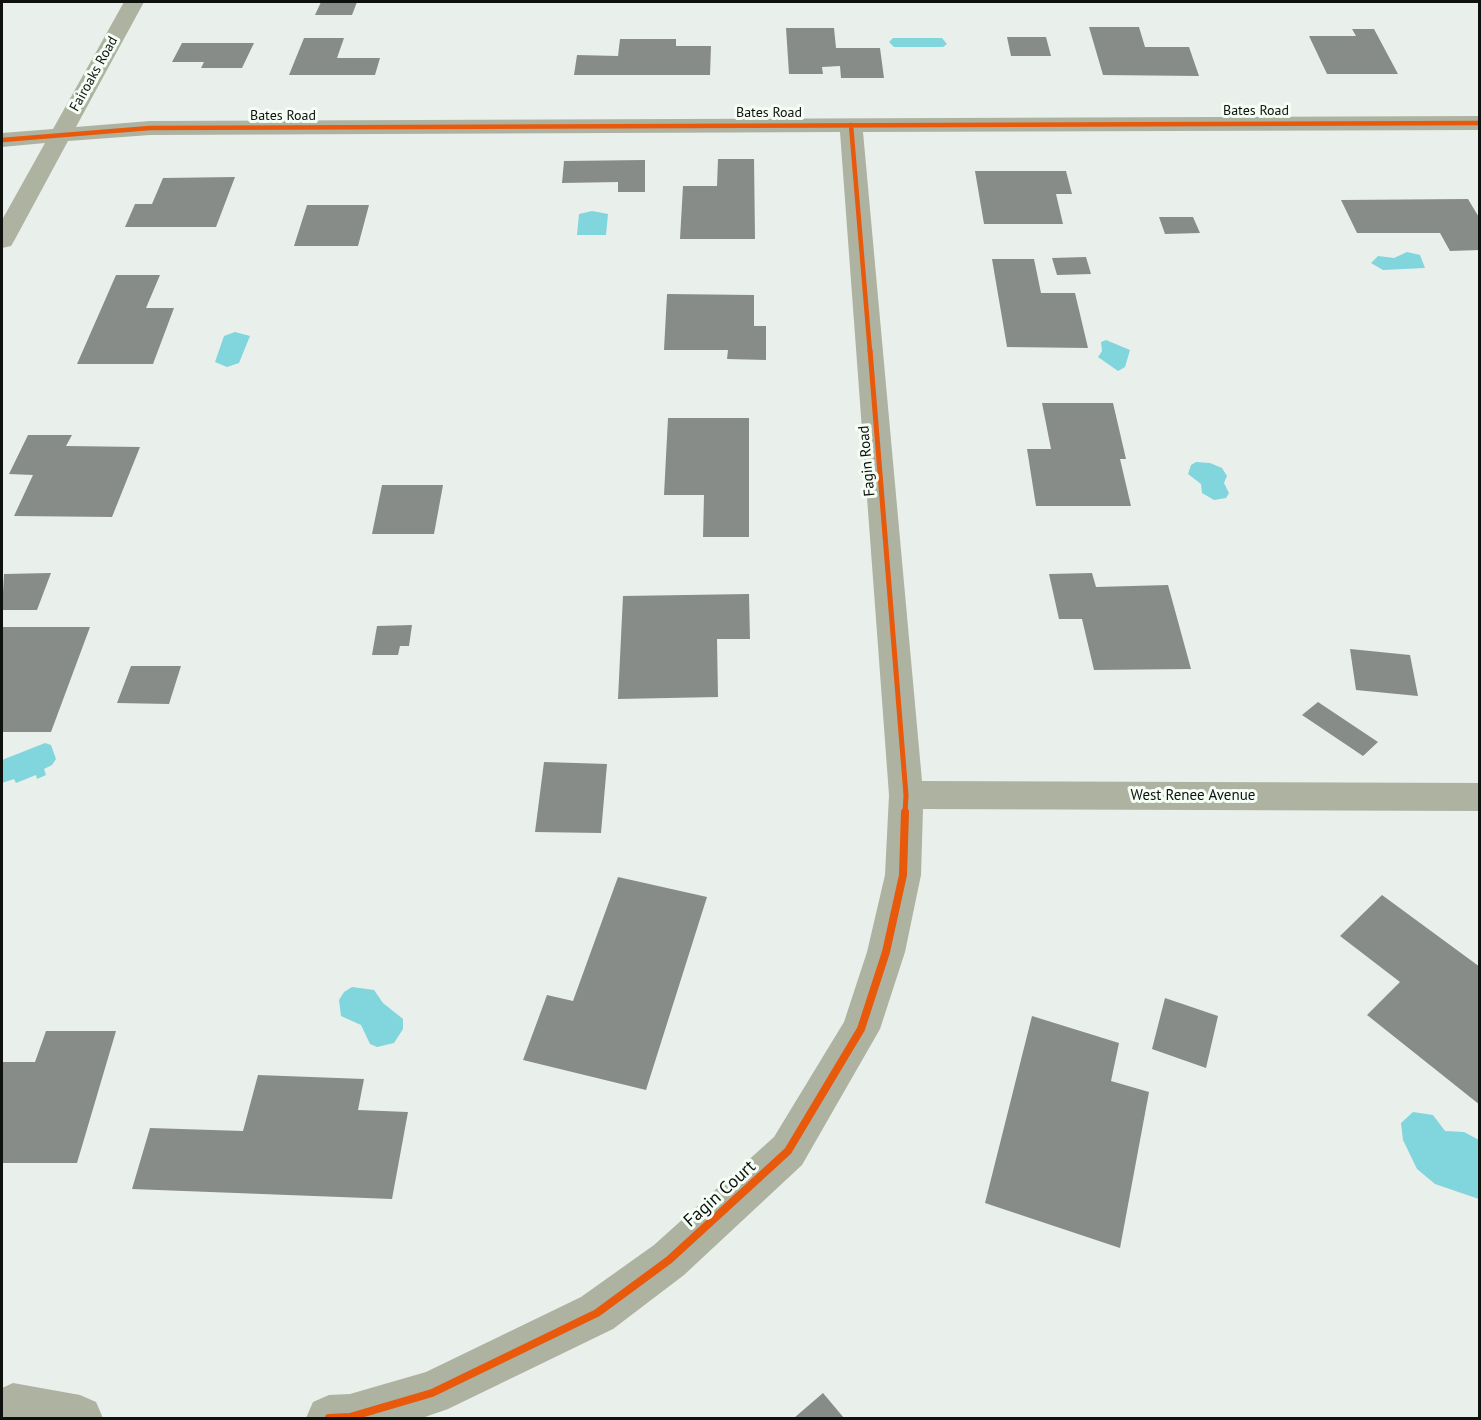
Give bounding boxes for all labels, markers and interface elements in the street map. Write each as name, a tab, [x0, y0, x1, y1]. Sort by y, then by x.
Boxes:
street label: Fairoaks Road	[67, 34, 121, 114]
street label: Bates Road	[1223, 103, 1289, 119]
street label: Bates Road	[736, 105, 802, 121]
street label: Bates Road	[250, 108, 316, 124]
street label: Fagin Road	[855, 425, 879, 497]
street label: West Renee Avenue	[1131, 787, 1255, 805]
street label: Fagin Court	[680, 1156, 760, 1232]

